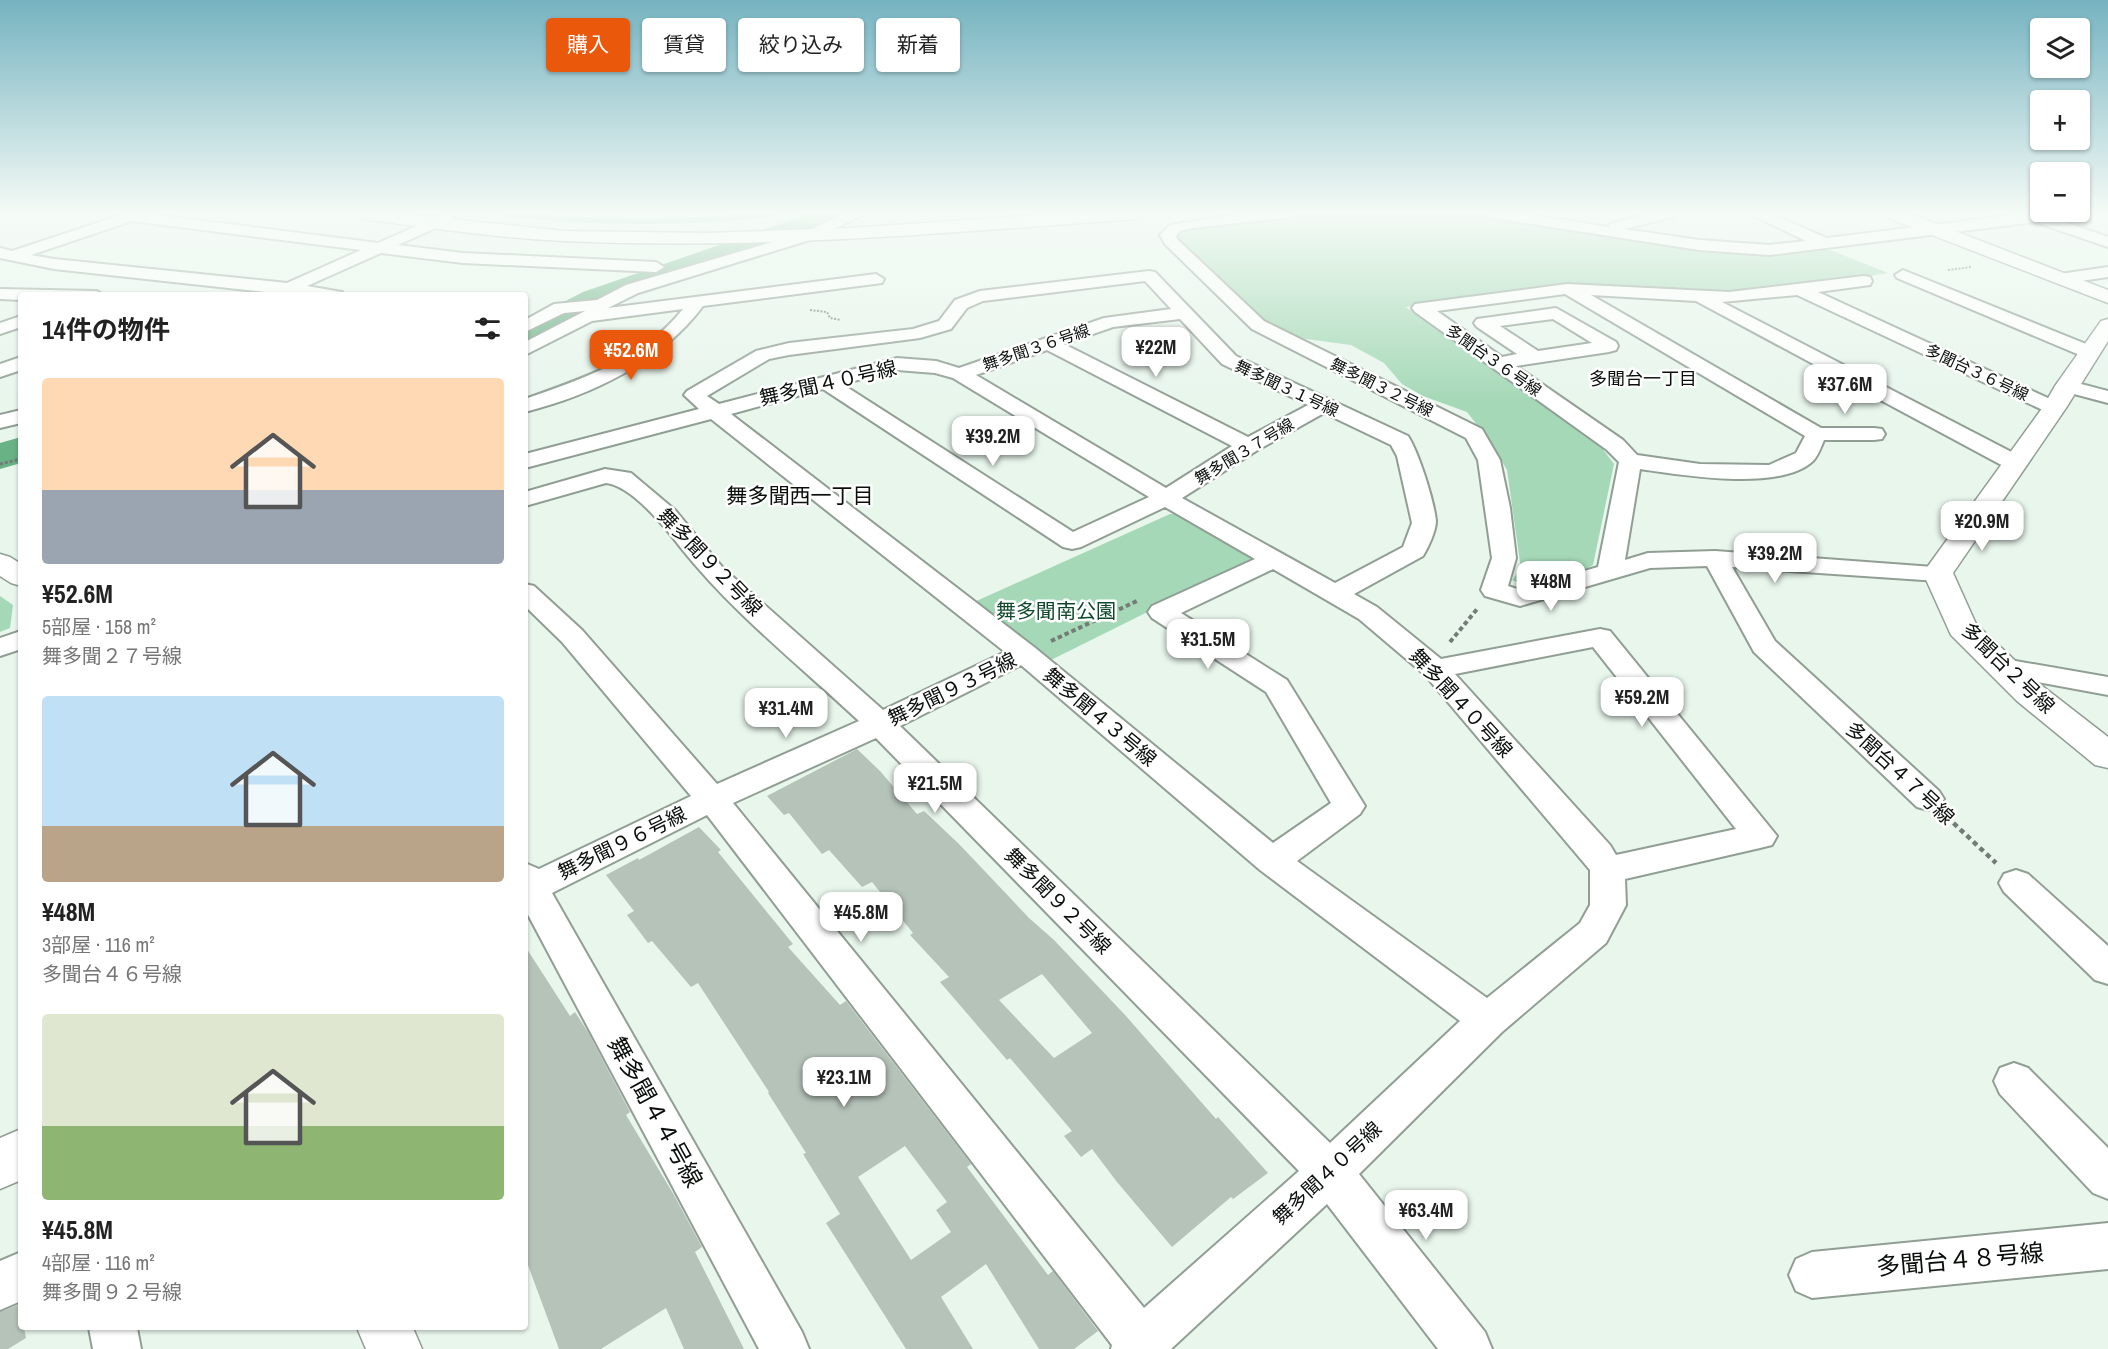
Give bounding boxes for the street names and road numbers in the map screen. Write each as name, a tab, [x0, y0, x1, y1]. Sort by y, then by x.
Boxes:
street label: 舞多聞３６号線	[979, 318, 1093, 376]
street label: 多聞台３６号線	[1442, 319, 1546, 401]
street label: 多聞台３６号線	[1922, 338, 2032, 406]
street label: 舞多聞３２号線	[1327, 353, 1437, 421]
street label: 舞多聞４０号線	[757, 354, 899, 411]
street label: 舞多聞３１号線	[1232, 354, 1342, 422]
street label: 舞多聞３７号線	[1190, 413, 1298, 489]
street label: 舞多聞９２号線	[652, 502, 769, 621]
street label: 多聞台２号線	[1956, 616, 2061, 719]
street label: 舞多聞４０号線	[1404, 642, 1519, 763]
street label: 舞多聞９３号線	[883, 646, 1021, 731]
street label: 舞多聞４３号線	[1038, 661, 1163, 772]
street label: 多聞台４７号線	[1840, 715, 1961, 830]
street label: 舞多聞９６号線	[553, 800, 691, 885]
street label: 舞多聞９２号線	[999, 842, 1117, 960]
street label: 舞多聞４４号線	[601, 1030, 711, 1193]
street label: 舞多聞４０号線	[1266, 1115, 1387, 1230]
street label: 多聞台４８号線	[1875, 1236, 2045, 1282]

